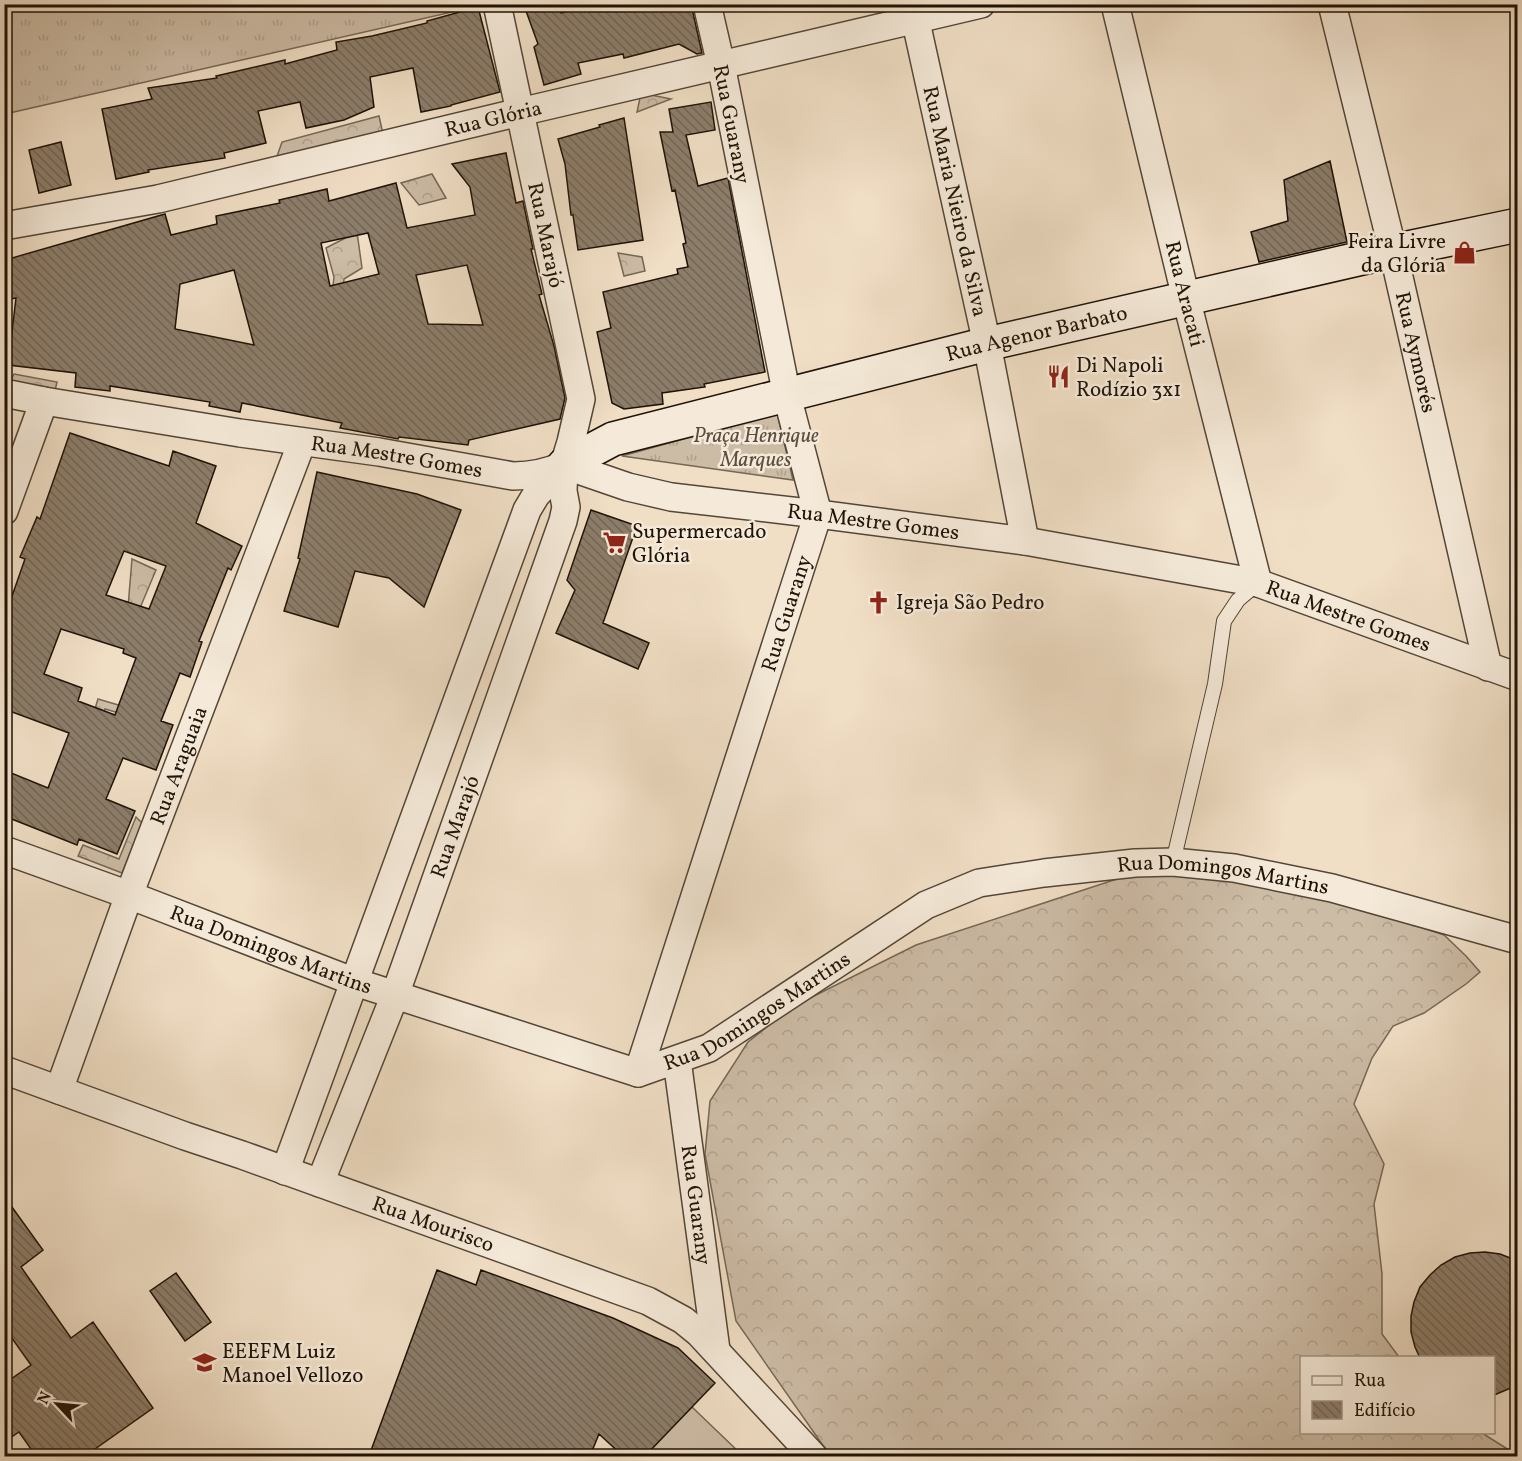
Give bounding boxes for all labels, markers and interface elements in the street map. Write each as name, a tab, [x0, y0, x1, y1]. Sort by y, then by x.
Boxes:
street label: Rua Guarany	[705, 62, 756, 187]
street label: Rua Maria Nieiro da Silva	[915, 83, 994, 320]
street label: Rua Glória	[442, 94, 545, 146]
street label: Rua Marajó	[519, 180, 570, 291]
place label: Feira Livre da Glória	[1348, 228, 1446, 281]
street label: Rua Aracati	[1157, 238, 1211, 350]
shop icon: Feira Livre da Glória	[1451, 240, 1477, 266]
street label: Rua Aymorés	[1387, 289, 1442, 416]
street label: Rua Agenor Barbato	[943, 299, 1130, 370]
place label: Di Napoli Rodízio 3x1	[1076, 352, 1181, 405]
restaurant icon: Di Napoli Rodízio 3x1	[1045, 364, 1071, 390]
park label: Praça Henrique Marques	[693, 422, 819, 475]
street label: Rua Mestre Gomes	[309, 430, 485, 486]
street label: Rua Mestre Gomes	[785, 498, 961, 548]
place label: Supermercado Glória	[632, 518, 766, 571]
supermarket icon: Supermercado Glória	[601, 530, 627, 556]
street label: Rua Guarany	[755, 551, 820, 676]
street label: Rua Mestre Gomes	[1262, 574, 1435, 660]
church icon: Igreja São Pedro	[865, 589, 891, 615]
place label: Igreja São Pedro	[896, 589, 1045, 618]
street label: Rua Araguaia	[144, 702, 216, 829]
street label: Rua Marajó	[424, 772, 488, 883]
street label: Rua Domingos Martins	[1115, 849, 1331, 903]
street label: Rua Domingos Martins	[165, 899, 375, 1002]
street label: Rua Domingos Martins	[660, 946, 857, 1079]
street label: Rua Guarany	[673, 1143, 717, 1267]
street label: Rua Mourisco	[368, 1190, 498, 1260]
place label: EEEFM Luiz Manoel Vellozo	[222, 1338, 363, 1391]
school or university icon: EEEFM Luiz Manoel Vellozo	[191, 1350, 217, 1376]
legend	[1300, 1356, 1495, 1434]
text: Rua	[1354, 1369, 1385, 1394]
north arrow	[27, 1374, 87, 1434]
text: N	[33, 1388, 58, 1408]
text: Edifício	[1354, 1399, 1415, 1424]

